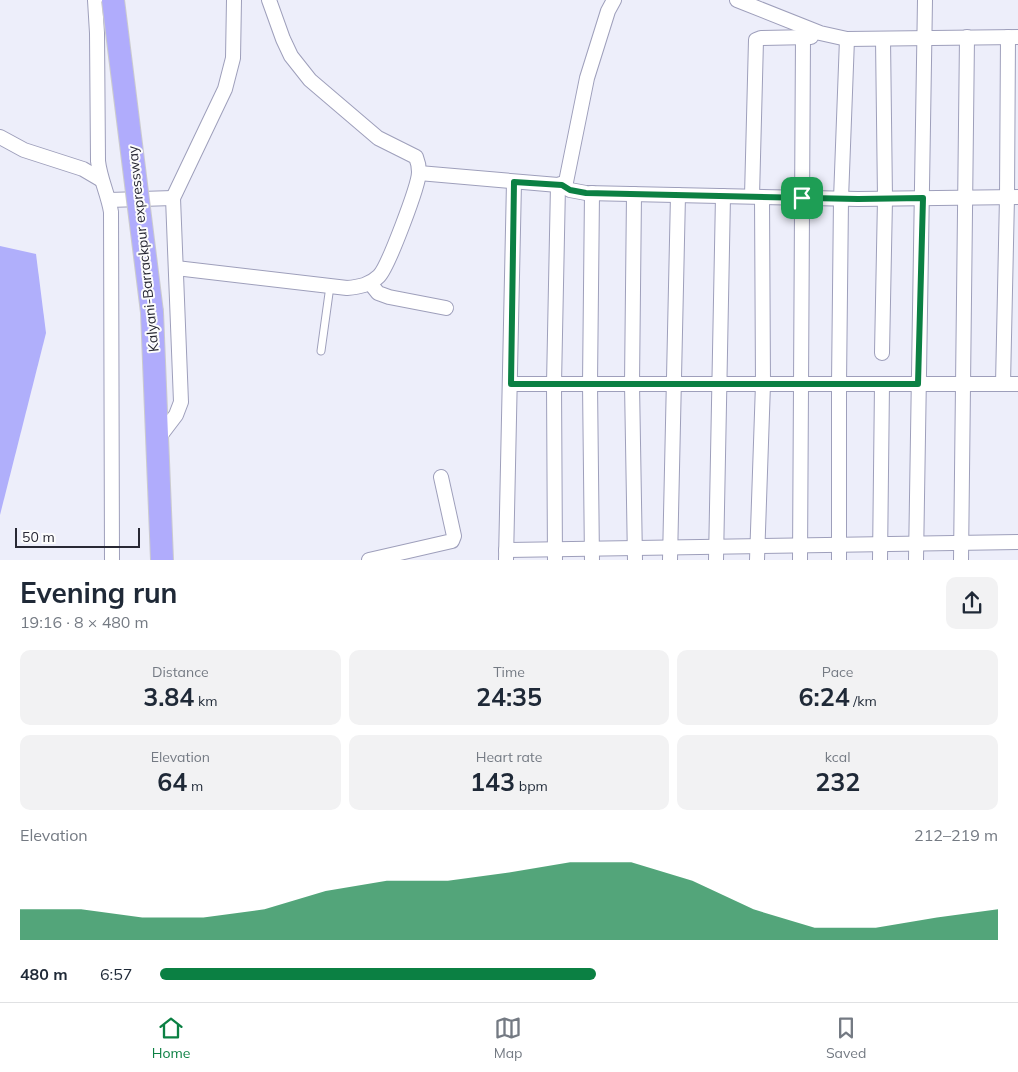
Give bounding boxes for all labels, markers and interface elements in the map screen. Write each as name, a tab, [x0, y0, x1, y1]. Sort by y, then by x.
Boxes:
street label: Kalyani-Barrackpur expressway	[123, 144, 163, 353]
pin	[781, 177, 823, 219]
icon: arrive	[788, 184, 816, 212]
scale bar	[15, 524, 140, 548]
text: 50 m	[22, 528, 55, 546]
text: Evening run	[20, 575, 177, 610]
button: share	[946, 577, 998, 629]
text: 19:16 · 8 × 480 m	[20, 612, 149, 632]
text: Distance	[152, 663, 209, 681]
text: Time	[493, 663, 525, 681]
text: Pace	[822, 663, 853, 681]
text: 3.84	[143, 681, 194, 712]
text: 24:35	[476, 681, 542, 712]
text: 6:24	[798, 681, 850, 712]
text: km	[194, 692, 218, 710]
text: /km	[850, 692, 877, 710]
text: Elevation	[151, 748, 210, 766]
text: Heart rate	[476, 748, 542, 766]
text: kcal	[825, 748, 850, 766]
text: 64	[157, 766, 187, 797]
text: 143	[470, 766, 515, 797]
text: 232	[815, 766, 860, 797]
text: m	[187, 777, 203, 795]
text: bpm	[515, 777, 548, 795]
text: Elevation	[20, 825, 88, 845]
text: 212–219 m	[914, 825, 998, 845]
text: 480 m	[20, 964, 68, 984]
text: 6:57	[100, 964, 132, 984]
tab: Home	[152, 1014, 190, 1062]
tab: Map	[494, 1014, 523, 1062]
tab: Saved	[826, 1014, 866, 1062]

